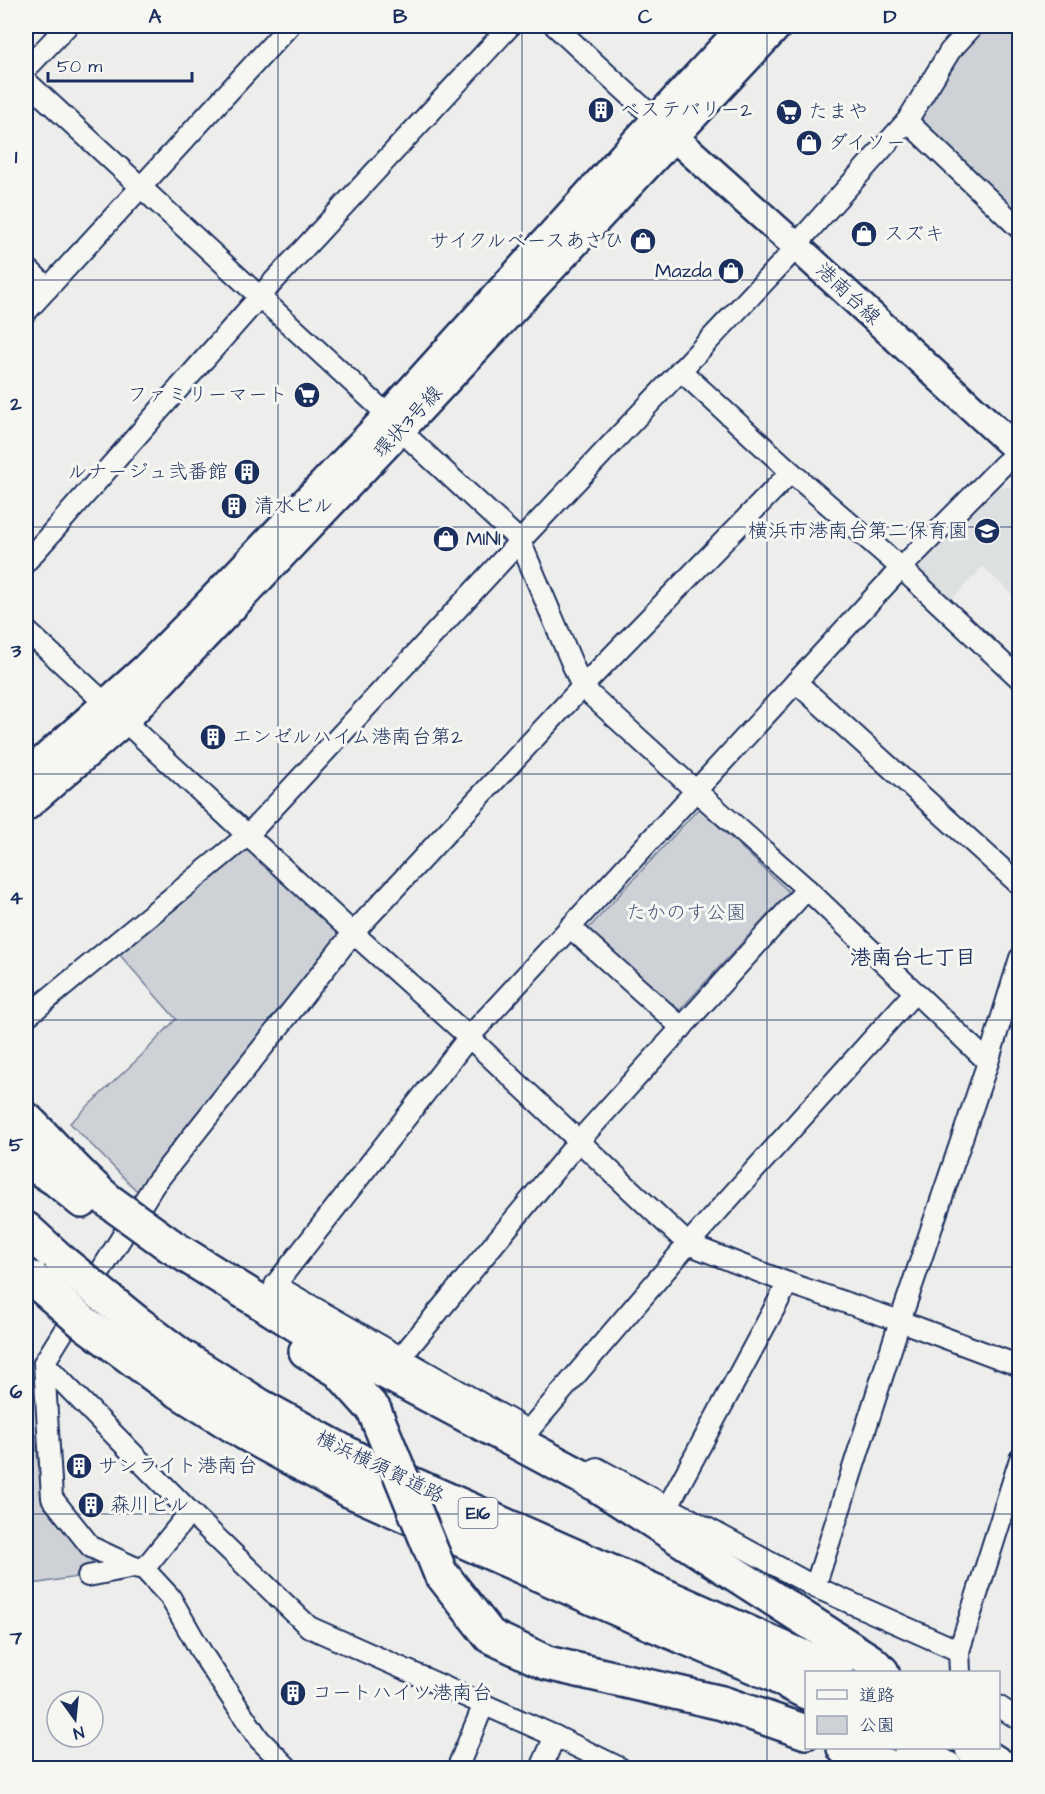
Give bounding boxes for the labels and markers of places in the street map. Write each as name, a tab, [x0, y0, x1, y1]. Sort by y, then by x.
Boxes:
building icon: べステバリー2	[586, 95, 616, 125]
place label: べステバリー2	[620, 96, 752, 124]
supermarket icon: たまや	[774, 97, 804, 127]
place label: たまや	[808, 98, 868, 126]
shop icon: ダイソー	[794, 128, 824, 158]
place label: ダイソー	[828, 129, 906, 157]
shop icon: スズキ	[849, 219, 879, 249]
place label: スズキ	[884, 220, 945, 248]
shop icon: サイクルベースあさひ	[628, 226, 658, 256]
place label: サイクルベースあさひ	[430, 227, 624, 255]
shop icon: Mazda	[716, 256, 746, 286]
place label: Mazda	[655, 257, 712, 285]
supermarket icon: ファミリーマート	[292, 380, 322, 410]
place label: ファミリーマート	[128, 381, 288, 409]
building icon: ルナージュ弐番館	[232, 457, 262, 487]
place label: ルナージュ弐番館	[68, 458, 228, 486]
building icon: 清水ビル	[219, 491, 249, 521]
place label: 清水ビル	[254, 492, 334, 520]
school or university icon: 横浜市港南台第二保育園	[972, 516, 1002, 546]
place label: 横浜市港南台第二保育園	[748, 517, 968, 545]
shop icon: MINI	[431, 524, 461, 554]
place label: MINI	[466, 525, 501, 553]
building icon: エンゼルハイム港南台第2	[198, 722, 228, 752]
place label: エンゼルハイム港南台第2	[232, 723, 463, 751]
building icon: サンライト港南台	[64, 1451, 94, 1481]
place label: サンライト港南台	[98, 1452, 257, 1480]
building icon: 森川ビル	[76, 1490, 106, 1520]
place label: 森川ビル	[110, 1491, 190, 1519]
building icon: コートハイツ港南台	[278, 1678, 308, 1708]
place label: コートハイツ港南台	[312, 1679, 492, 1707]

